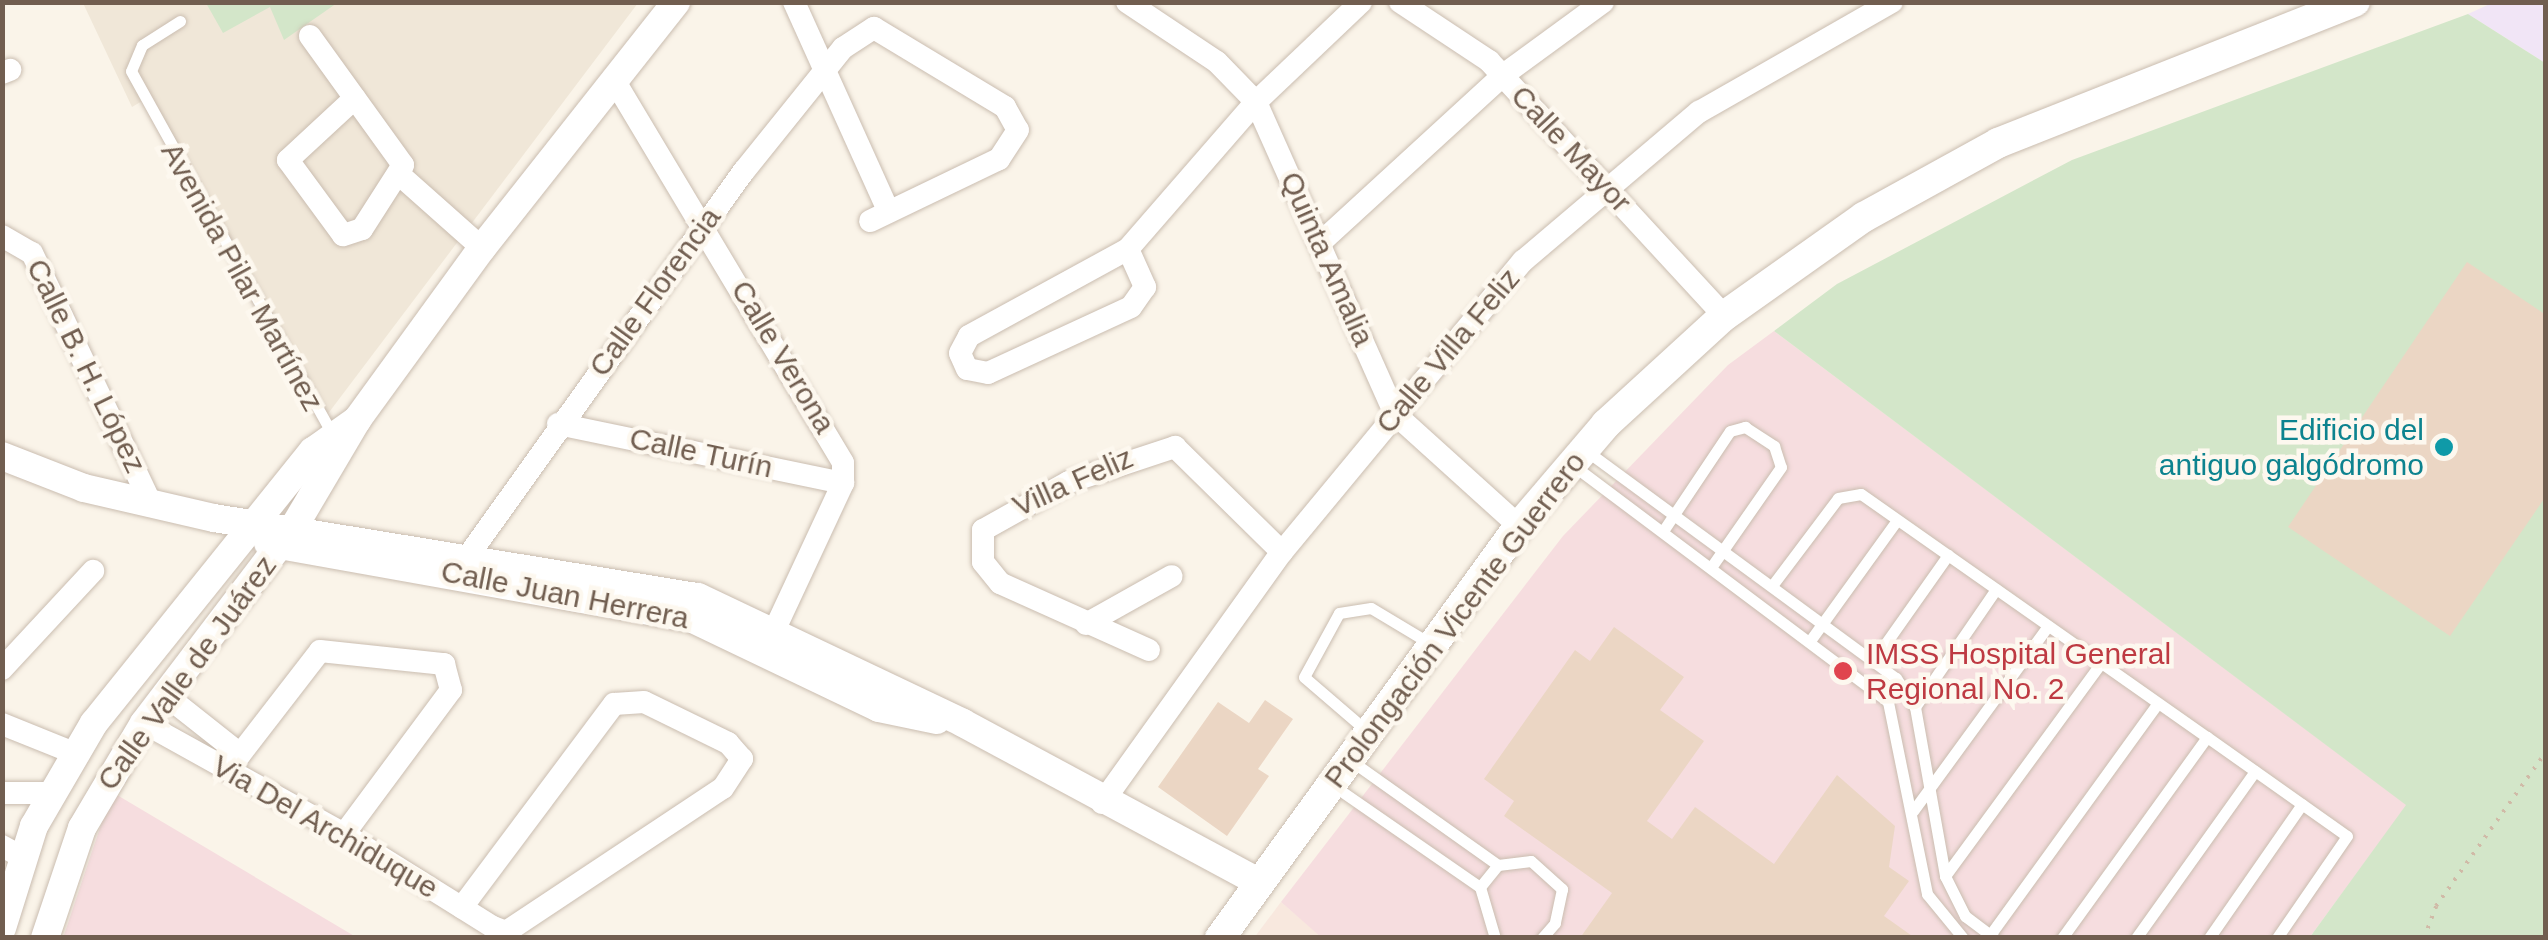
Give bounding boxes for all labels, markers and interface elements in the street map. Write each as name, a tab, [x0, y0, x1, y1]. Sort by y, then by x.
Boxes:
street label: Calle Mayor	[1503, 78, 1639, 220]
street label: Avenida Pilar Martínez	[153, 137, 331, 417]
street label: Quinta Amalia	[1272, 166, 1382, 352]
street label: Calle Florencia	[582, 200, 728, 384]
street label: Calle B. H. López	[19, 253, 153, 479]
street label: Calle Villa Feliz	[1368, 261, 1528, 441]
street label: Calle Verona	[723, 274, 843, 440]
place label: Edificio del antiguo galgódromo	[2159, 412, 2424, 482]
street label: Calle Turín	[626, 420, 776, 486]
marker: Edificio del antiguo galgódromo	[2433, 436, 2455, 458]
street label: Villa Feliz	[1007, 440, 1139, 524]
street label: Prolongación Vicente Guerrero	[1317, 445, 1593, 795]
street label: Calle Valle de Juárez	[90, 549, 284, 797]
street label: Calle Juan Herrera	[438, 553, 692, 637]
place label: IMSS Hospital General Regional No. 2	[1866, 636, 2171, 706]
marker: IMSS Hospital General Regional No. 2	[1830, 658, 1856, 684]
street label: Via Del Archiduque	[205, 747, 445, 907]

